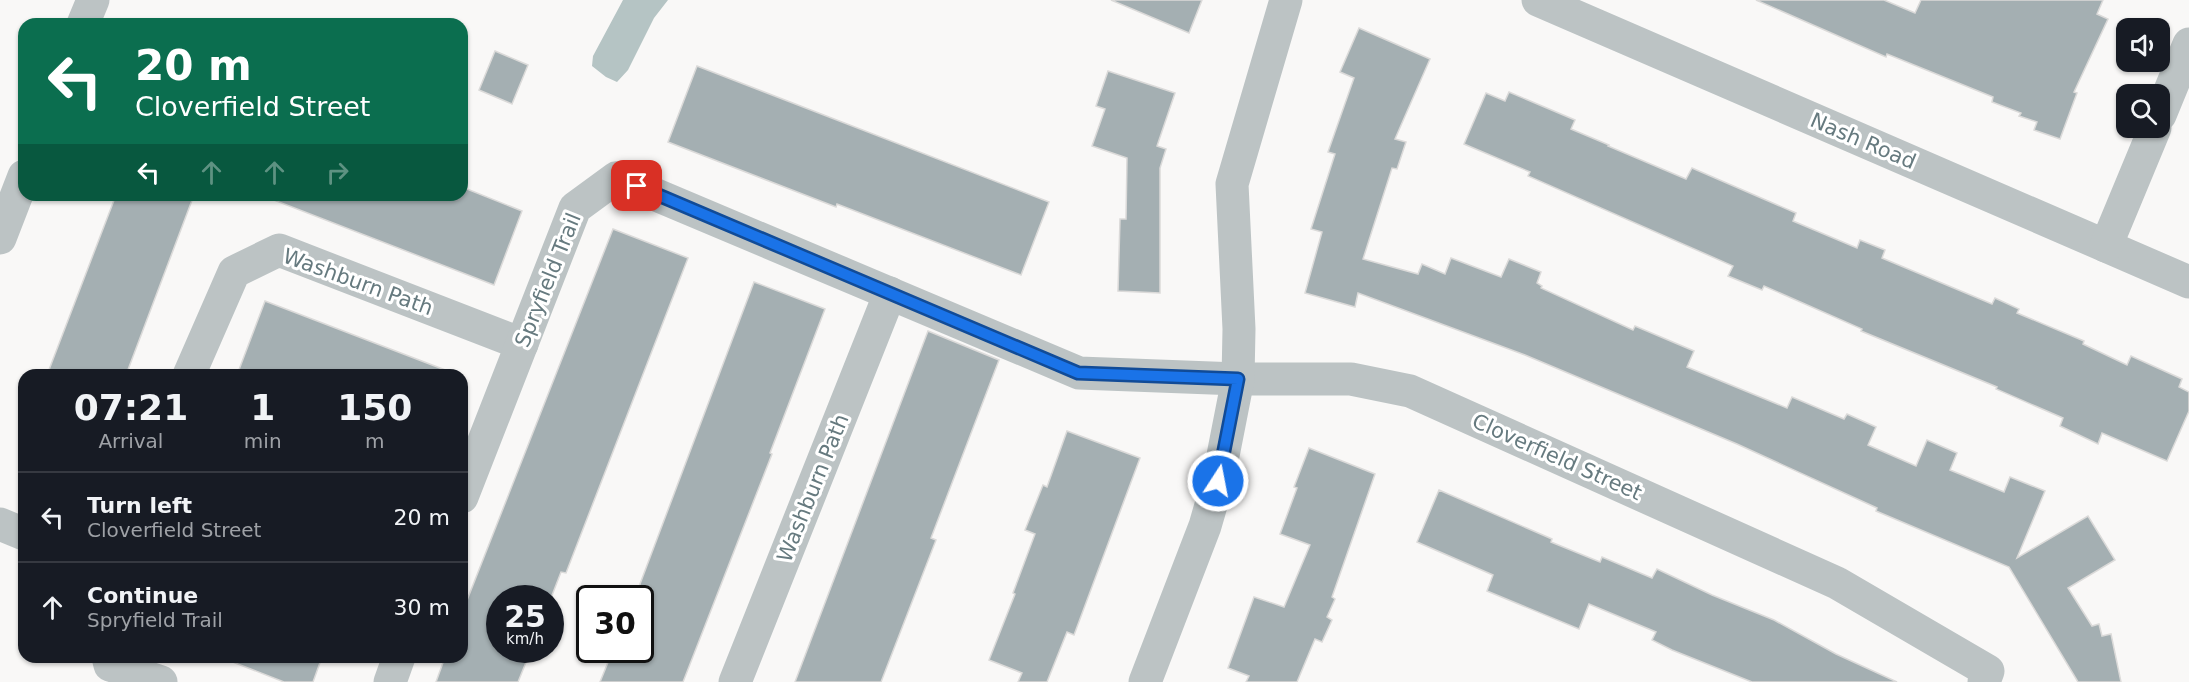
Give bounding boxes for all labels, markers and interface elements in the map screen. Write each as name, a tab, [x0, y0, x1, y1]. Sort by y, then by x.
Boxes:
map controls	[2116, 18, 2170, 138]
button: sound	[2116, 18, 2170, 72]
text: 20 m	[135, 41, 252, 90]
icon: left	[36, 42, 114, 120]
button: search	[2116, 84, 2170, 138]
text: Cloverfield Street	[135, 91, 370, 122]
street label: Nash Road	[1807, 108, 1919, 174]
icon: left	[132, 156, 165, 189]
icon: ahead	[195, 156, 228, 189]
icon: ahead	[258, 156, 291, 189]
icon: right	[321, 156, 354, 189]
pin	[611, 160, 662, 211]
icon: arrive	[620, 169, 653, 202]
street label: Spryfield Trail	[510, 209, 586, 351]
street label: Washburn Path	[280, 244, 436, 320]
text: 07:21	[74, 387, 188, 428]
text: 1	[250, 387, 275, 428]
text: 150	[337, 387, 412, 428]
street label: Cloverfield Street	[1468, 409, 1646, 505]
street label: Washburn Path	[772, 410, 854, 566]
text: Arrival	[98, 429, 163, 453]
text: min	[244, 429, 282, 453]
text: m	[365, 429, 385, 453]
position arrow	[1186, 449, 1250, 513]
text: Turn left	[87, 493, 192, 518]
icon: left	[36, 501, 69, 534]
text: 20 m	[394, 505, 450, 530]
text: Cloverfield Street	[87, 518, 261, 542]
text: Continue	[87, 583, 198, 608]
speed limit sign: 30	[576, 585, 654, 663]
icon: ahead	[36, 591, 69, 624]
text: 30 m	[394, 595, 450, 620]
text: 25	[504, 599, 546, 634]
text: Spryfield Trail	[87, 608, 223, 632]
text: km/h	[506, 630, 544, 648]

